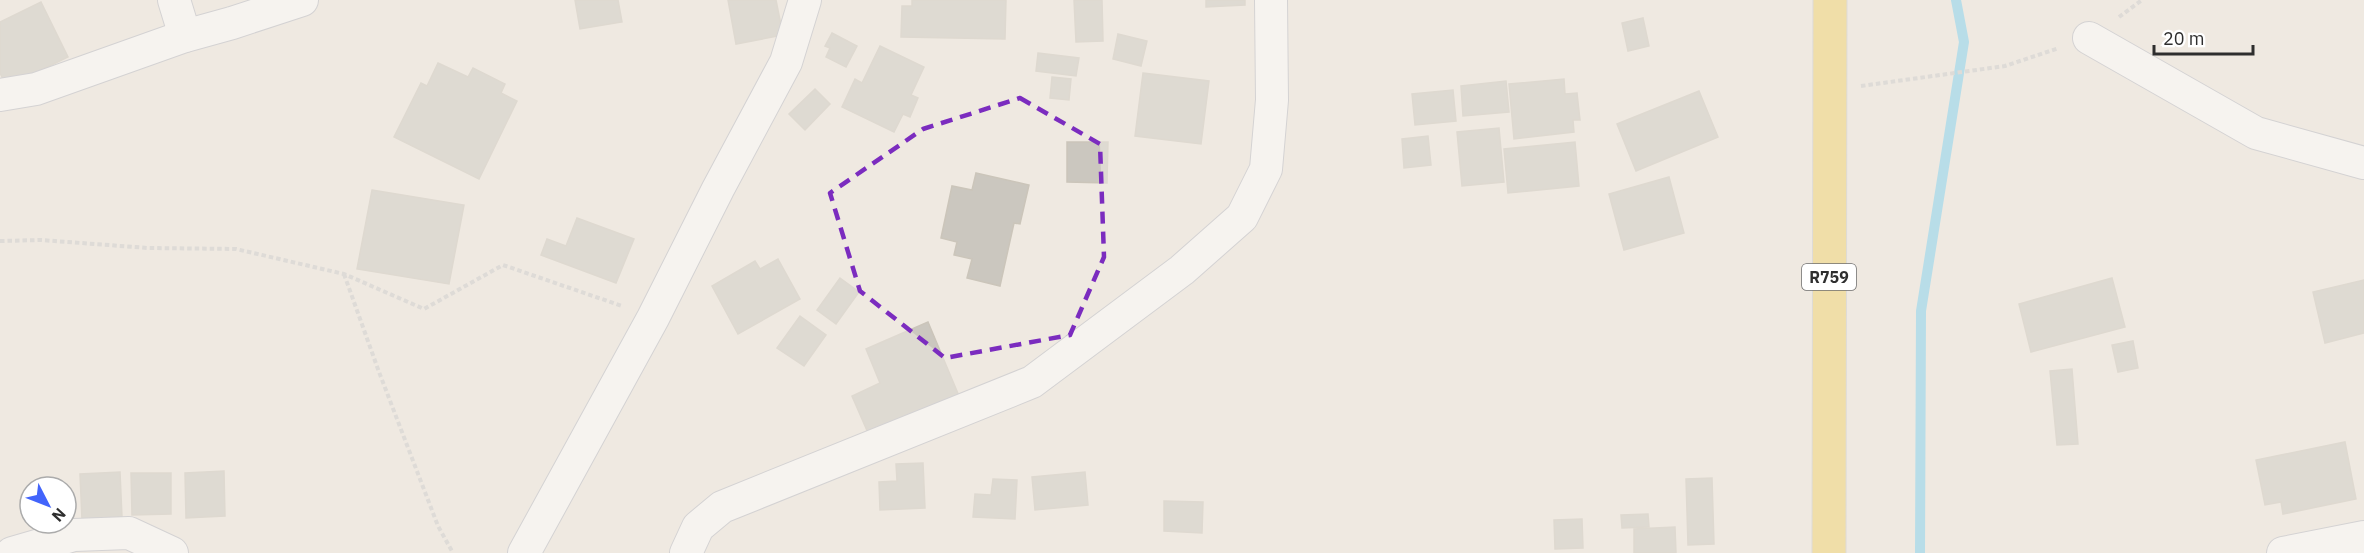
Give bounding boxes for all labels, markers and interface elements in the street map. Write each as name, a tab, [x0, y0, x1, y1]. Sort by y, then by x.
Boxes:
scale bar	[2154, 18, 2253, 56]
text: 20 m	[2163, 27, 2205, 50]
road number: R759	[1802, 264, 1856, 290]
north arrow	[18, 475, 78, 535]
text: N	[48, 504, 70, 526]

